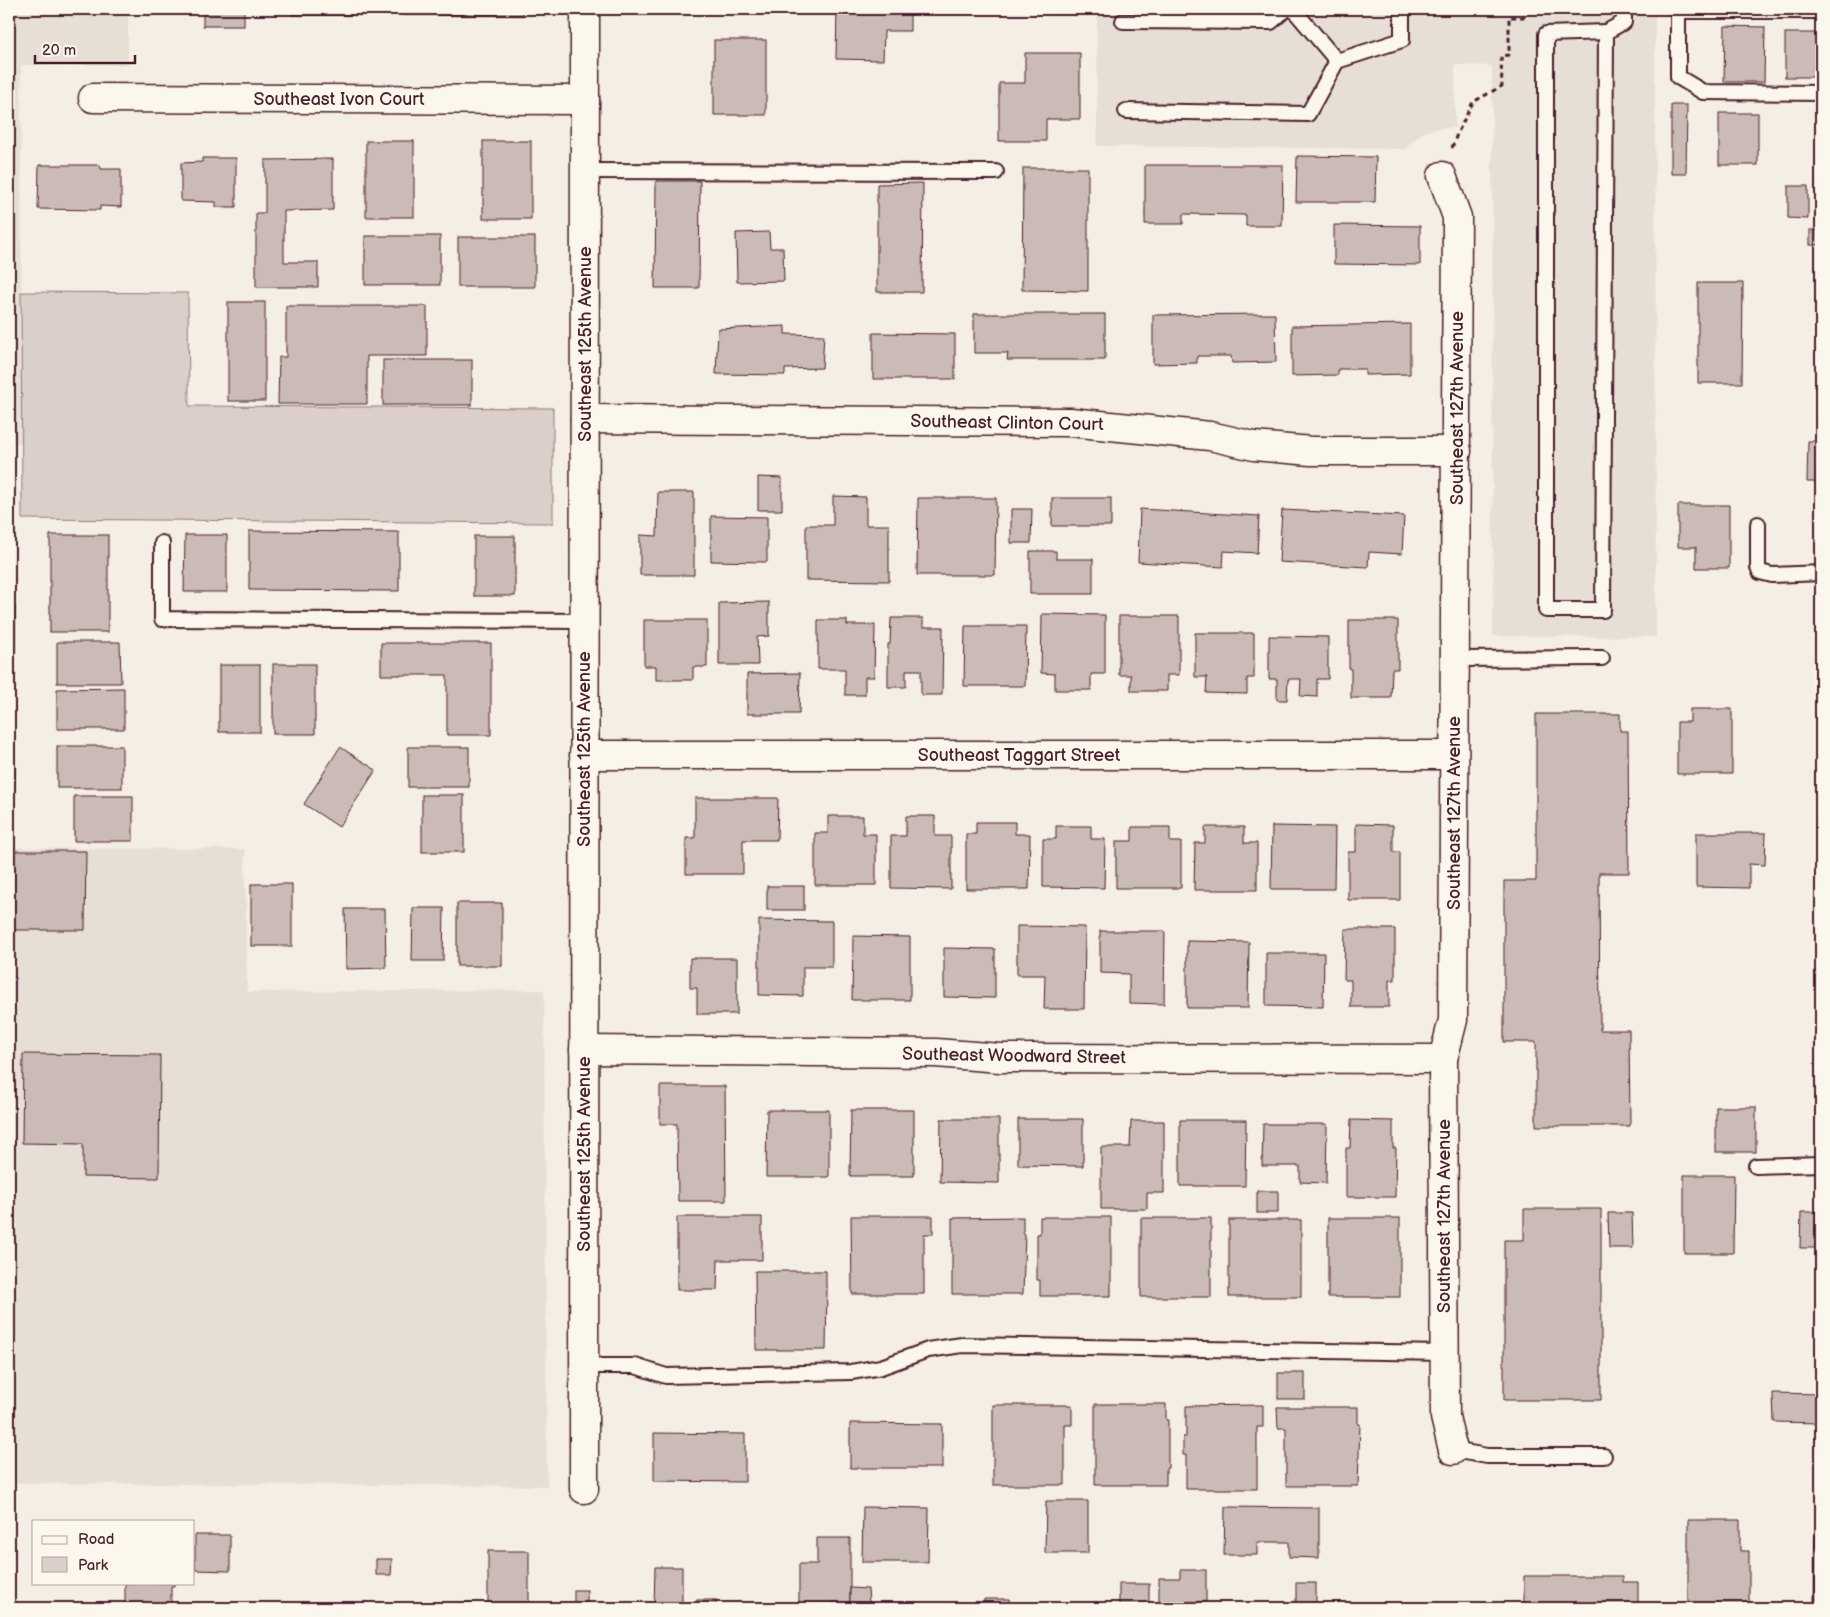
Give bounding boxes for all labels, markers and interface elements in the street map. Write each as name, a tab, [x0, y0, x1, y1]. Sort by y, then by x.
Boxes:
scale bar	[35, 32, 135, 64]
text: 20 m	[42, 41, 76, 60]
street label: Southeast Ivon Court	[254, 89, 425, 110]
street label: Southeast 125th Avenue	[575, 246, 596, 442]
street label: Southeast 127th Avenue	[1447, 311, 1468, 505]
street label: Southeast Clinton Court	[910, 411, 1104, 435]
street label: Southeast 125th Avenue	[574, 651, 595, 847]
street label: Southeast 127th Avenue	[1444, 716, 1465, 910]
street label: Southeast Taggart Street	[918, 745, 1121, 766]
street label: Southeast Woodward Street	[902, 1044, 1127, 1068]
street label: Southeast 125th Avenue	[574, 1056, 595, 1252]
street label: Southeast 127th Avenue	[1434, 1119, 1455, 1313]
legend	[32, 1520, 195, 1584]
text: Road	[78, 1530, 114, 1549]
text: Park	[78, 1556, 109, 1575]

